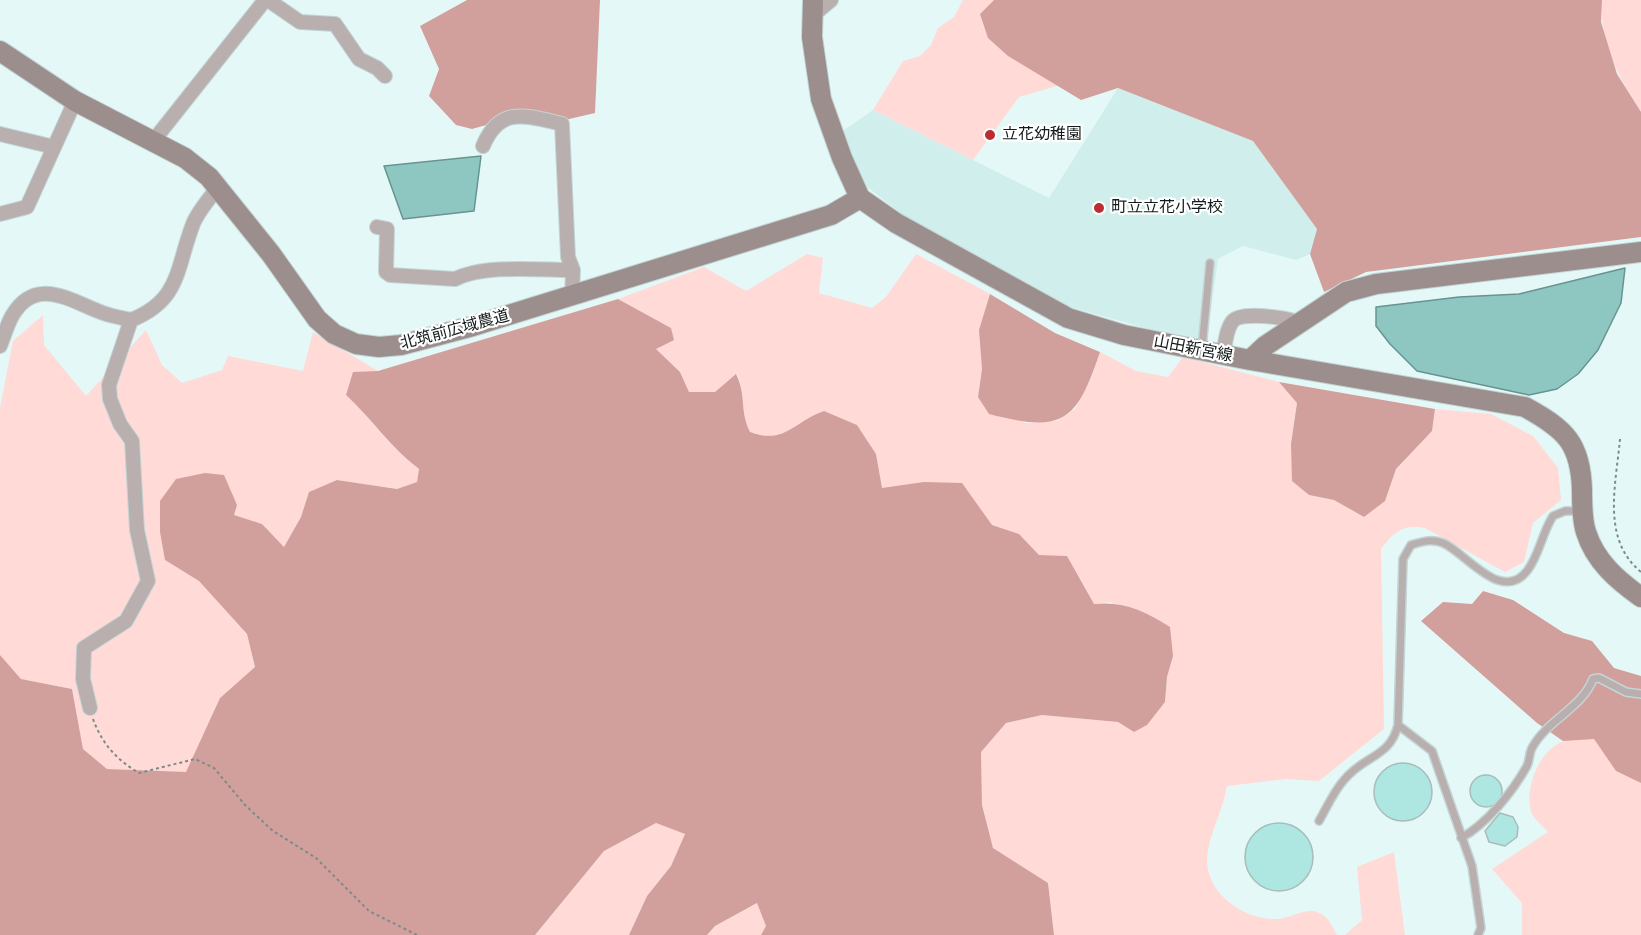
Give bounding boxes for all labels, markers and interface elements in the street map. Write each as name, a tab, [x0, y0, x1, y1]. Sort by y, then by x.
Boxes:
place label: 立花幼稚園	[1002, 125, 1082, 145]
marker: 立花幼稚園	[983, 128, 997, 142]
place label: 町立立花小学校	[1111, 198, 1223, 218]
marker: 町立立花小学校	[1092, 201, 1106, 215]
street label: 北筑前広域農道	[398, 306, 512, 354]
street label: 山田新宮線	[1152, 332, 1234, 366]

